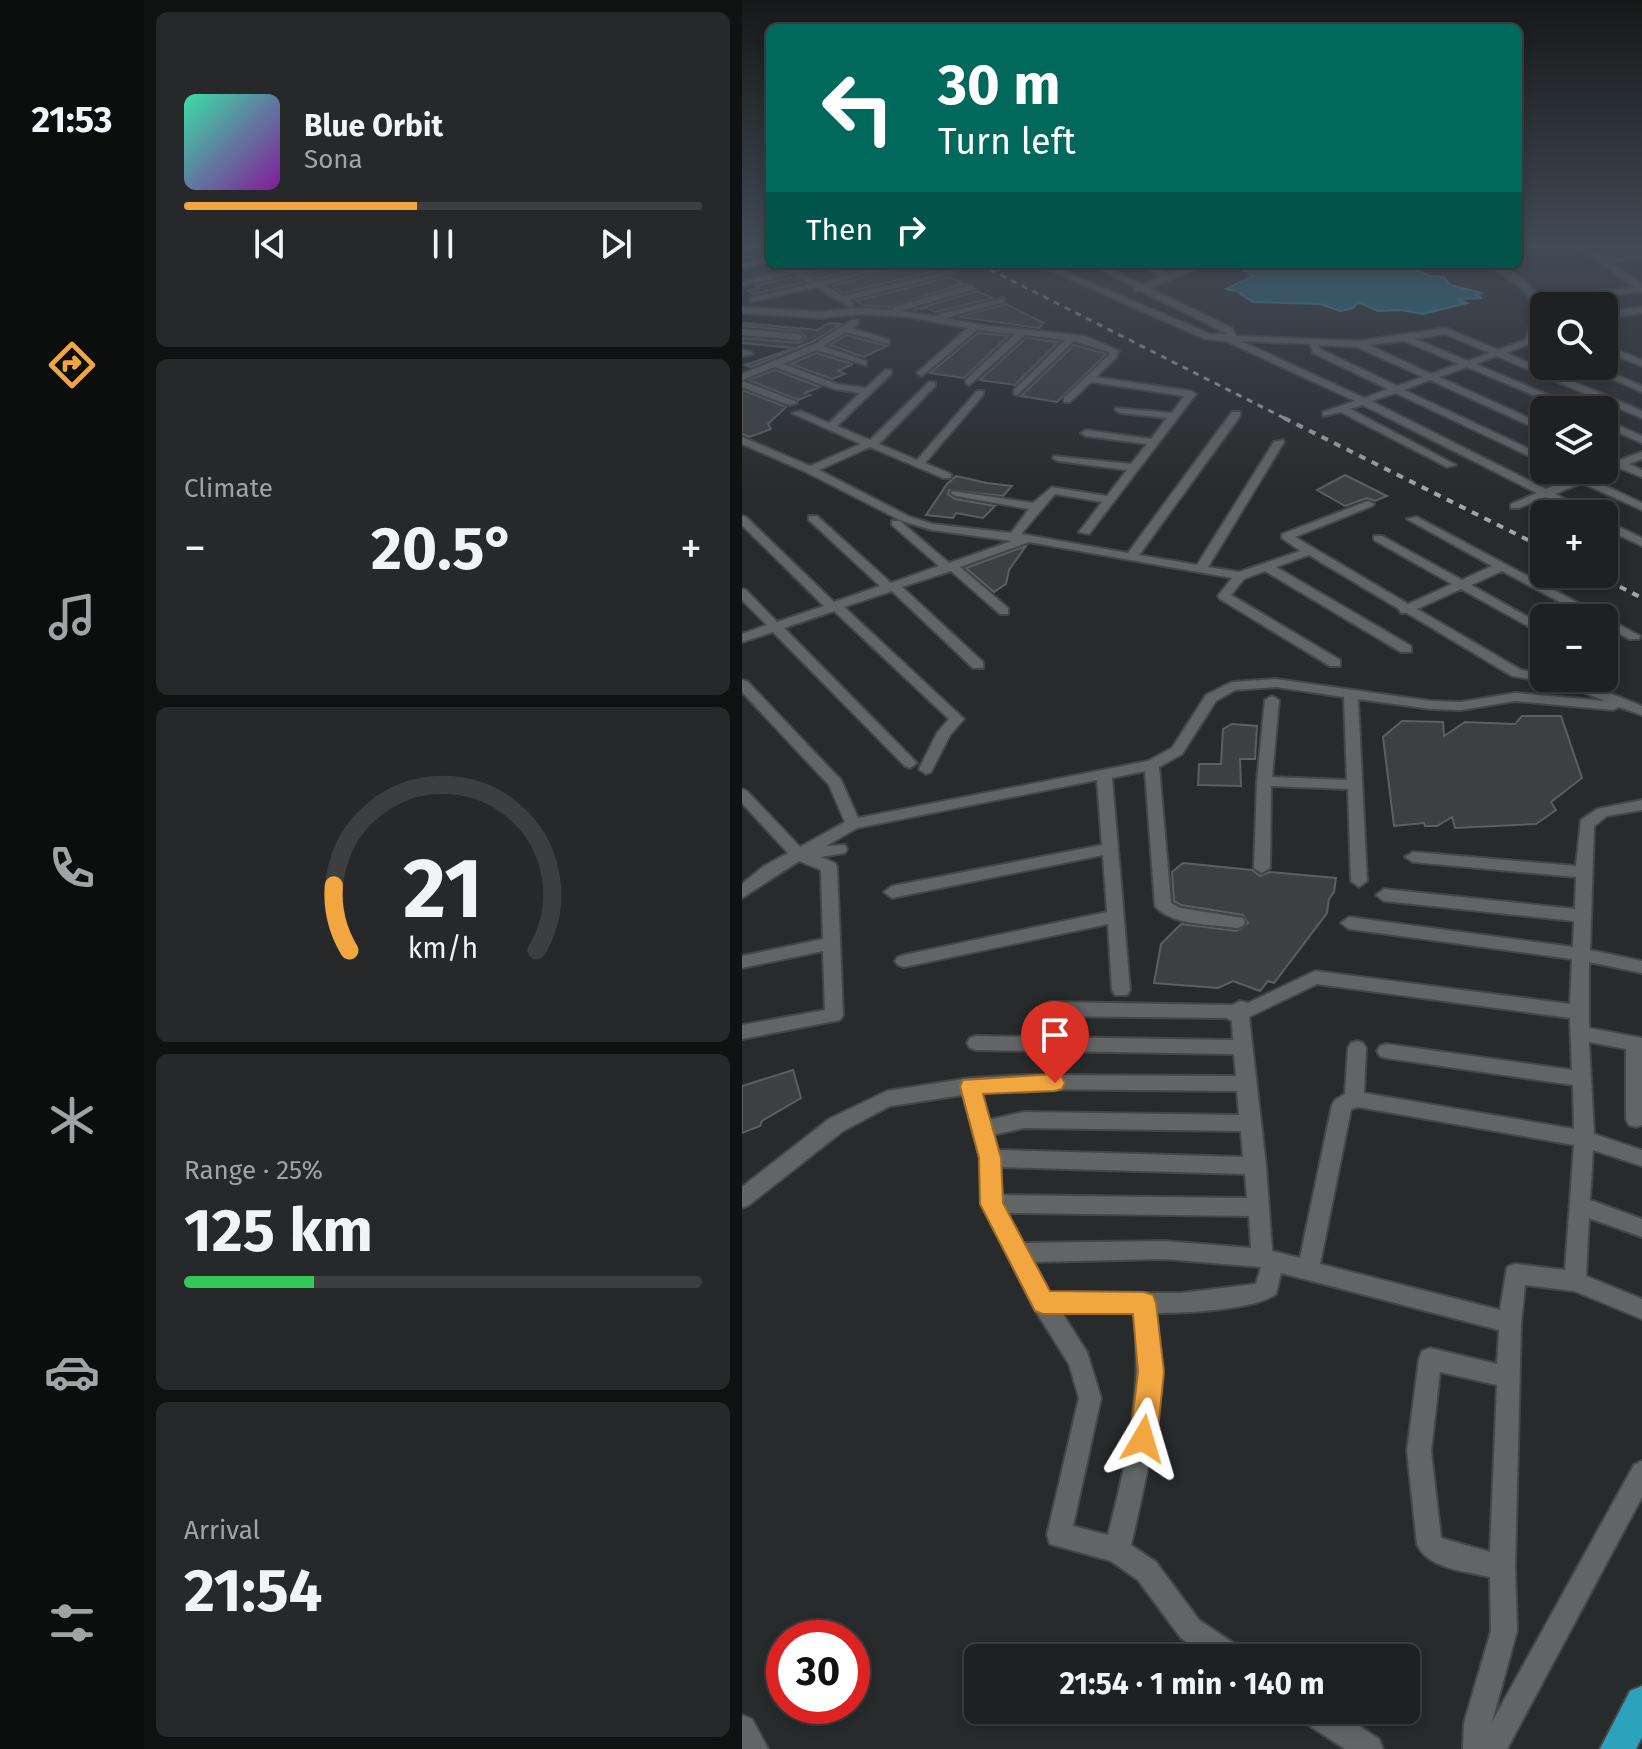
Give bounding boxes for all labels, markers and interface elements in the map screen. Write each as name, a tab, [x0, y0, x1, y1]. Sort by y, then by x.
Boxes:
text: 30 m	[938, 52, 1060, 119]
icon: left	[806, 56, 910, 160]
text: 21:53	[31, 98, 113, 142]
text: Blue Orbit	[304, 108, 443, 144]
text: Turn left	[938, 120, 1076, 164]
text: Sona	[304, 144, 363, 175]
icon: right	[889, 208, 933, 252]
text: Then	[806, 212, 873, 248]
icon: previous	[248, 222, 292, 266]
icon: pause	[421, 222, 465, 266]
icon: next	[594, 222, 638, 266]
map controls	[1530, 292, 1618, 692]
button: search	[1530, 292, 1618, 380]
icon: directions	[44, 337, 100, 393]
button: layers	[1530, 396, 1618, 484]
text: Climate	[184, 473, 273, 504]
button: +	[1530, 500, 1618, 588]
text: 20.5°	[371, 513, 515, 585]
text: −	[184, 522, 206, 575]
text: +	[680, 522, 702, 575]
icon: music	[44, 589, 100, 645]
button: −	[1530, 604, 1618, 692]
text: 21	[403, 838, 483, 938]
icon: phone	[44, 840, 100, 896]
text: km/h	[408, 931, 478, 966]
pin	[1021, 1001, 1089, 1083]
icon: arrive	[1033, 1013, 1077, 1057]
icon: climate	[44, 1092, 100, 1148]
text: Range · 25%	[184, 1155, 323, 1186]
text: 125 km	[184, 1195, 373, 1267]
icon: car	[44, 1344, 100, 1400]
position arrow	[1101, 1397, 1185, 1481]
text: Arrival	[184, 1515, 260, 1546]
text: 21:54	[184, 1555, 322, 1627]
icon: filters	[44, 1595, 100, 1651]
speed limit sign: 30	[766, 1620, 870, 1724]
text: 21:54 · 1 min · 140 m	[1059, 1666, 1325, 1702]

